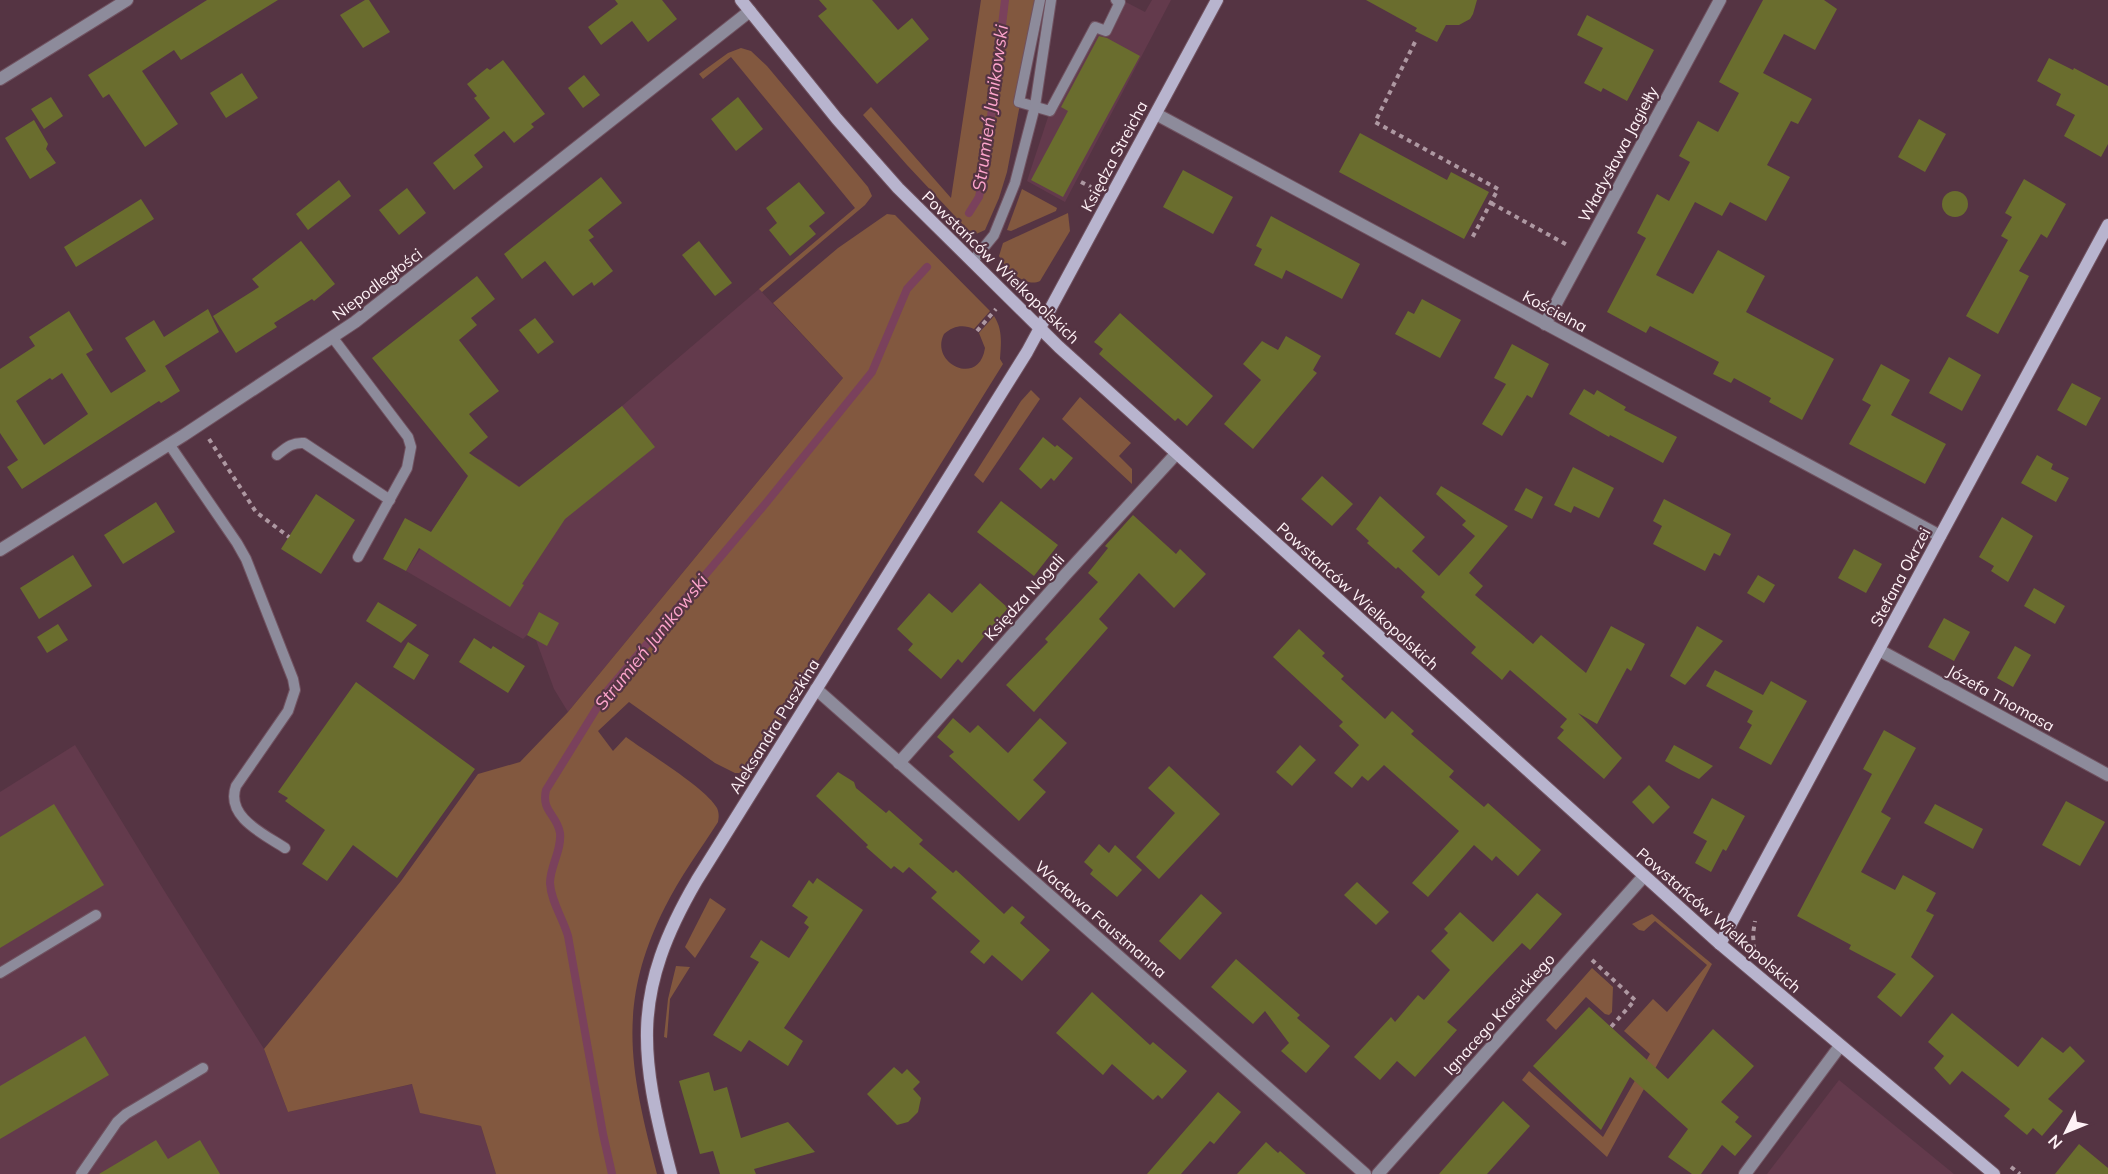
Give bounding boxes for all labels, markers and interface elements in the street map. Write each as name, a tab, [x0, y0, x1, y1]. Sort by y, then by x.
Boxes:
water label: Strumień Junikowski	[967, 23, 1013, 193]
street label: Władysława Jagiełły	[1574, 82, 1663, 225]
street label: Księdza Streicha	[1076, 97, 1152, 215]
street label: Powstańców Wielkopolskich	[918, 186, 1084, 348]
street label: Niepodległości	[328, 244, 426, 324]
street label: Kościelna	[1519, 286, 1591, 336]
street label: Powstańców Wielkopolskich	[1273, 518, 1443, 674]
street label: Stefana Okrzei	[1866, 524, 1934, 630]
street label: Księdza Nogali	[980, 549, 1068, 645]
water label: Strumień Junikowski	[589, 569, 713, 714]
street label: Aleksandra Puszkina	[724, 655, 824, 797]
street label: Józefa Thomasa	[1944, 660, 2058, 736]
street label: Powstańców Wielkopolskich	[1633, 843, 1805, 997]
street label: Wacława Faustmanna	[1031, 856, 1171, 982]
street label: Ignacego Krasickiego	[1439, 949, 1559, 1079]
north arrow	[2036, 1102, 2096, 1162]
text: N	[2044, 1131, 2066, 1153]

